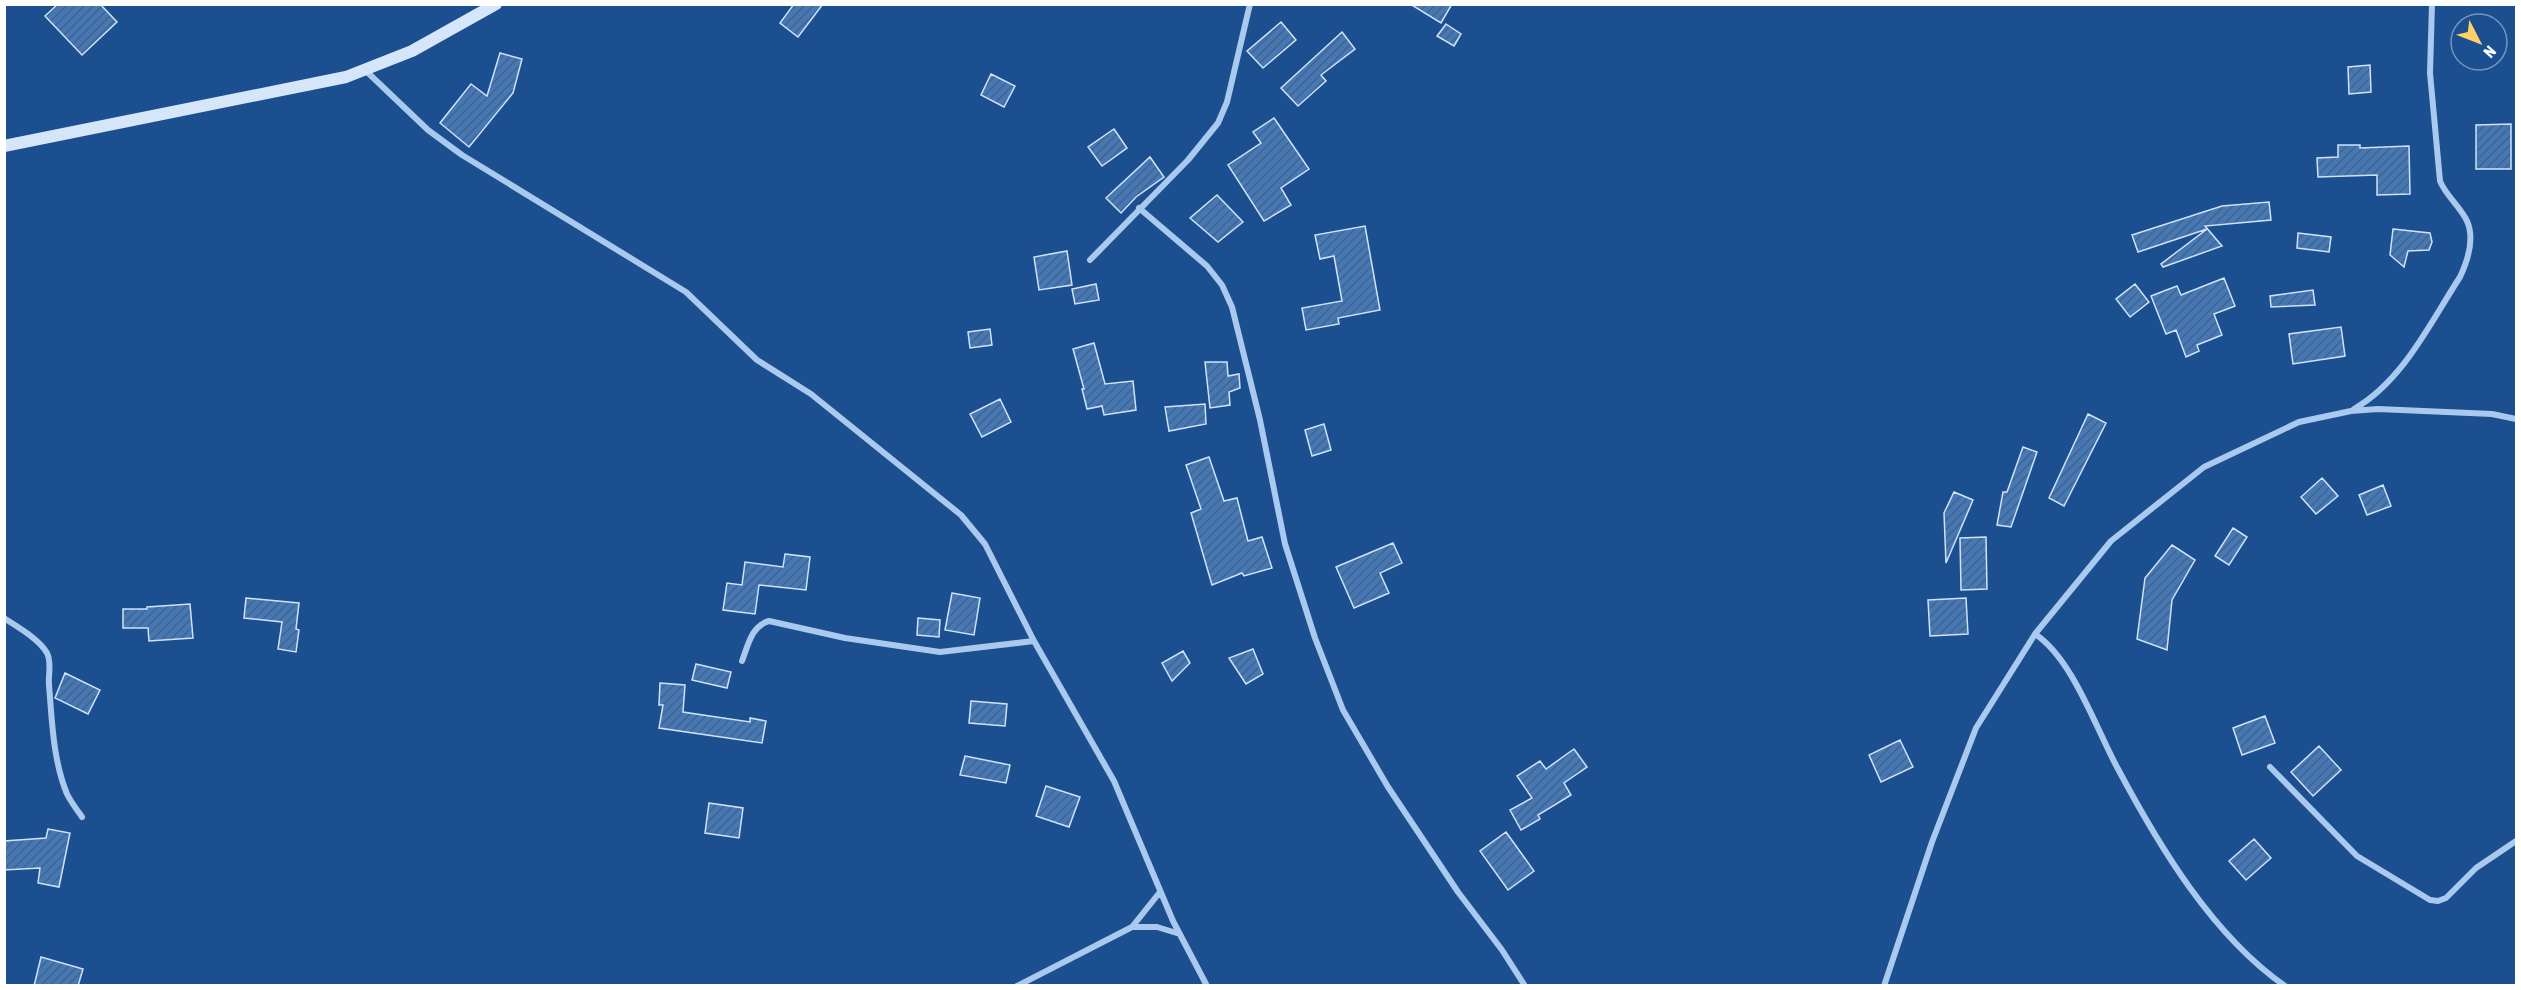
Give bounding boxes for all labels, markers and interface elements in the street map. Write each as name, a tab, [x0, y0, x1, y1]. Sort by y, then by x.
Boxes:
north arrow	[2449, 12, 2509, 72]
text: N	[2480, 43, 2500, 62]

